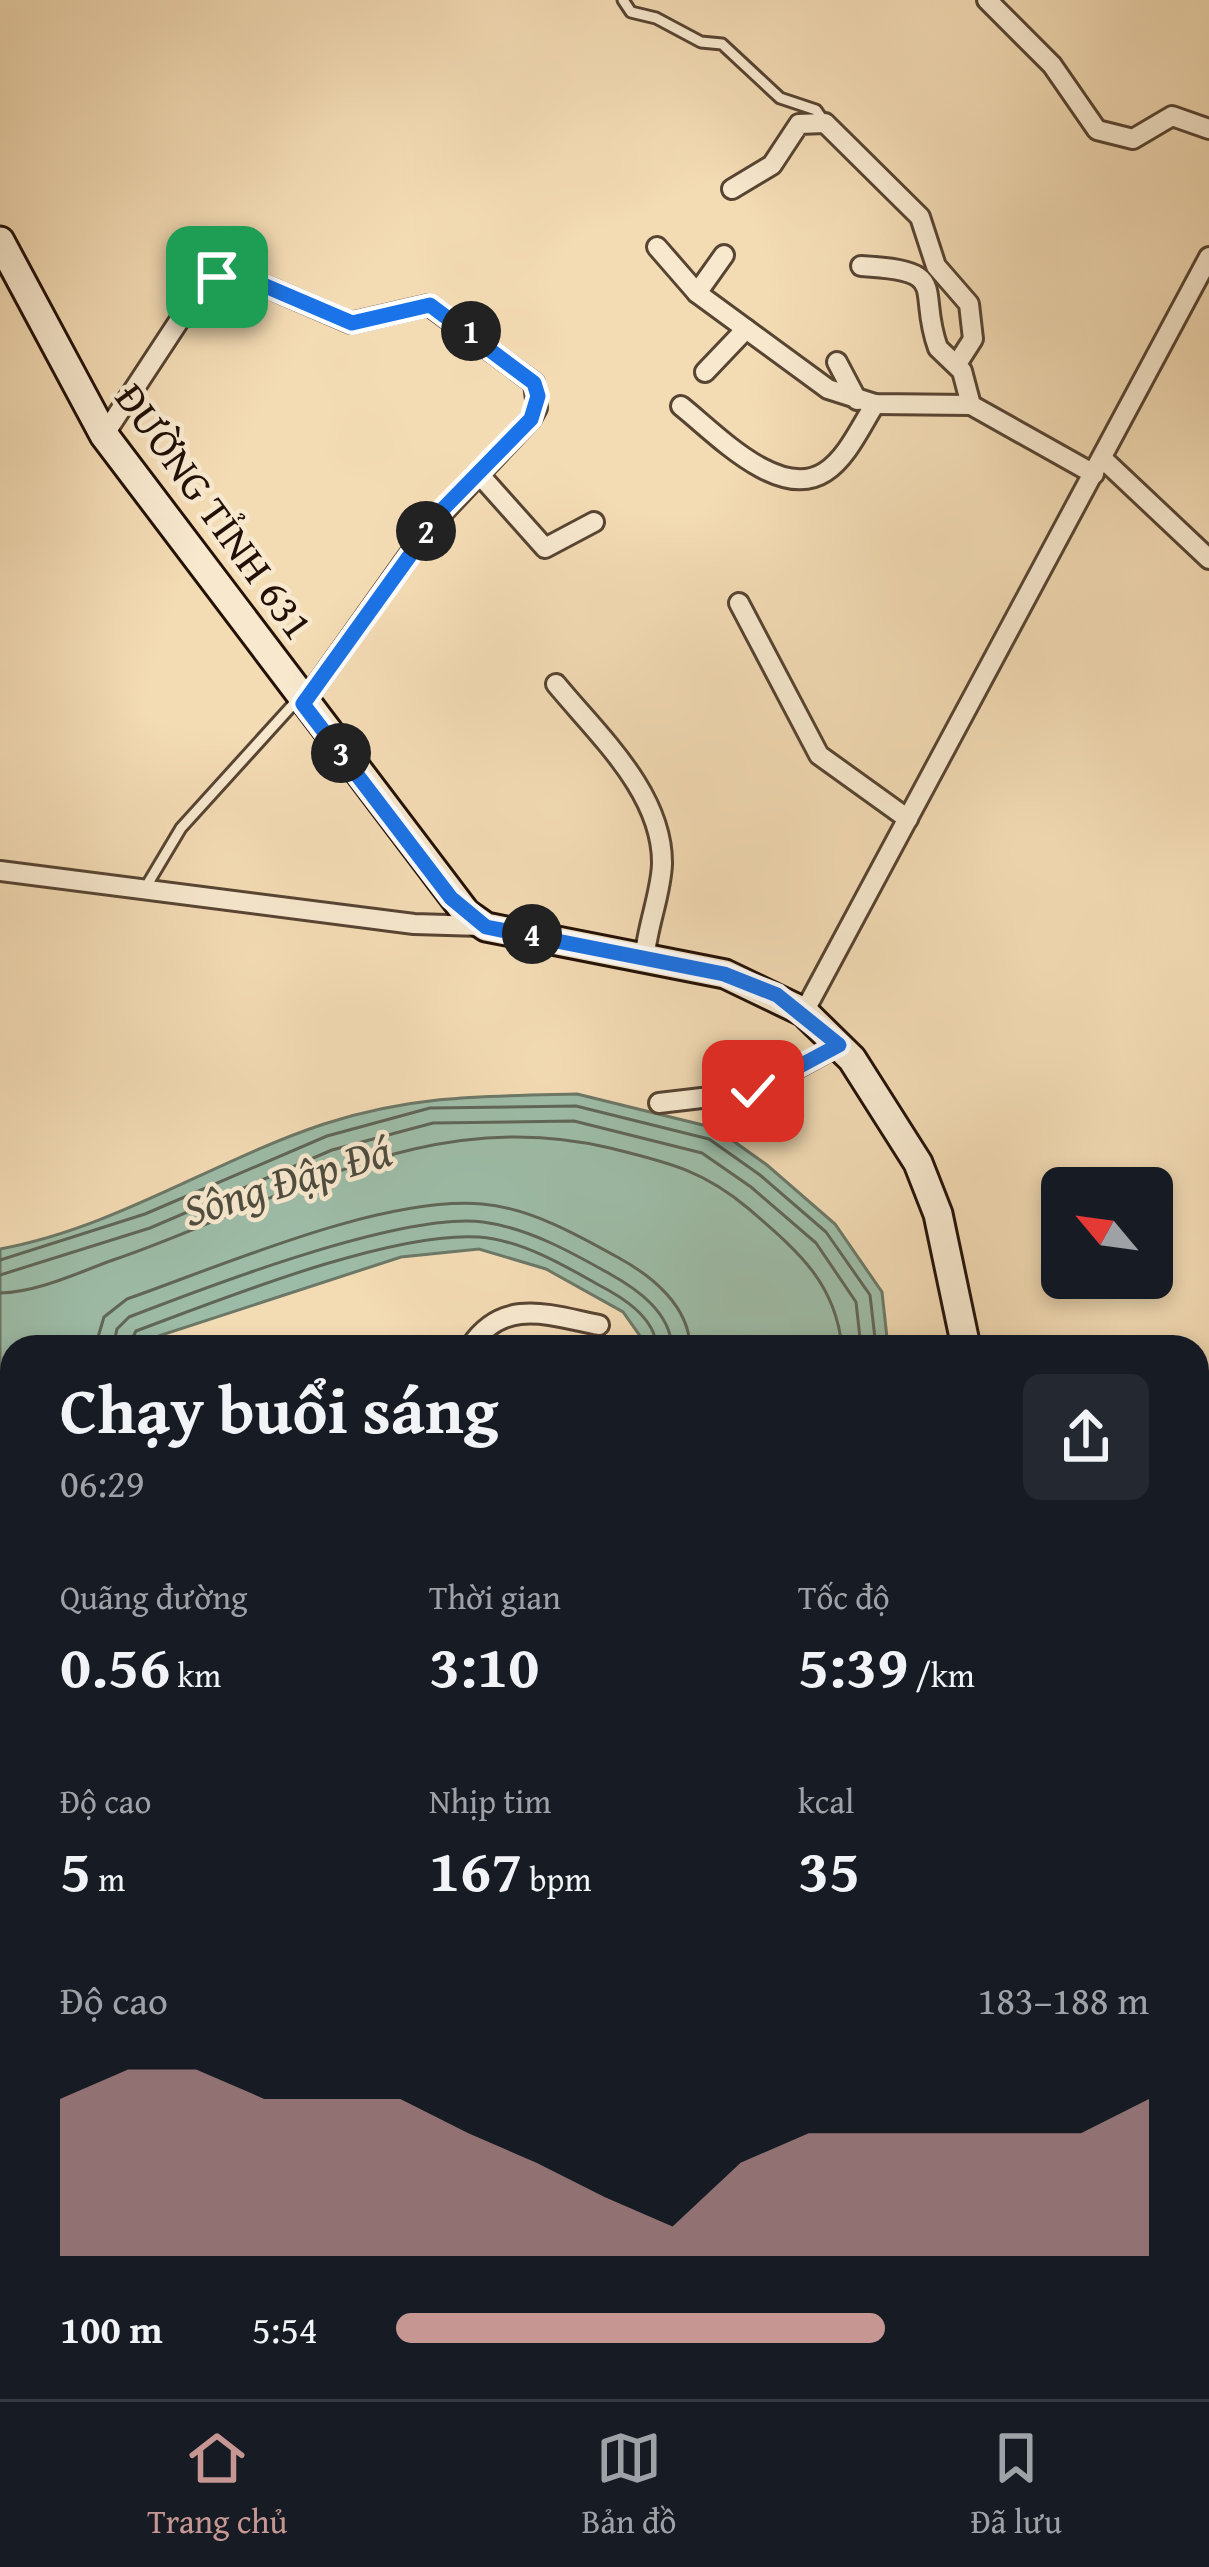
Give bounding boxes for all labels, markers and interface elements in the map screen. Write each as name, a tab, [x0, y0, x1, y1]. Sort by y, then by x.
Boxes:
pin	[166, 226, 268, 328]
icon: arrive	[184, 244, 250, 310]
pin: 1	[441, 301, 501, 361]
text: 1	[462, 307, 480, 355]
street label: ĐƯỜNG TỈNH 631	[101, 370, 329, 651]
pin: 2	[396, 501, 456, 561]
text: 2	[417, 507, 435, 555]
pin: 3	[311, 723, 371, 783]
text: 3	[332, 729, 350, 777]
pin: 4	[502, 904, 562, 964]
text: 4	[523, 910, 541, 958]
pin	[702, 1040, 804, 1142]
icon: check	[720, 1058, 786, 1124]
water label: Sông Đập Đá	[175, 1117, 399, 1242]
north arrow	[1041, 1167, 1173, 1299]
map controls	[1041, 1167, 1173, 1299]
text: Chạy buổi sáng	[60, 1360, 499, 1457]
button: share	[1023, 1374, 1149, 1500]
text: 06:29	[60, 1454, 145, 1511]
text: Quãng đường	[60, 1573, 248, 1621]
text: Thời gian	[429, 1573, 561, 1621]
text: Tốc độ	[798, 1573, 890, 1621]
text: 0.56	[60, 1621, 170, 1709]
text: 3:10	[429, 1621, 539, 1709]
text: 5:39	[798, 1621, 908, 1709]
text: km	[170, 1651, 221, 1699]
text: /km	[908, 1651, 975, 1699]
text: Độ cao	[60, 1777, 151, 1825]
text: Nhịp tim	[429, 1777, 551, 1825]
text: kcal	[798, 1777, 854, 1825]
text: 5	[60, 1825, 91, 1913]
text: 167	[429, 1825, 522, 1913]
text: 35	[798, 1825, 860, 1913]
text: m	[91, 1855, 125, 1903]
text: bpm	[522, 1855, 591, 1903]
text: Độ cao	[60, 1971, 168, 2028]
text: 183–188 m	[977, 1971, 1149, 2028]
text: 100 m	[60, 2300, 163, 2357]
text: 5:54	[252, 2300, 318, 2357]
tab: Trang chủ	[147, 2425, 287, 2545]
tab: Bản đồ	[582, 2425, 676, 2545]
tab: Đã lưu	[971, 2425, 1062, 2545]

